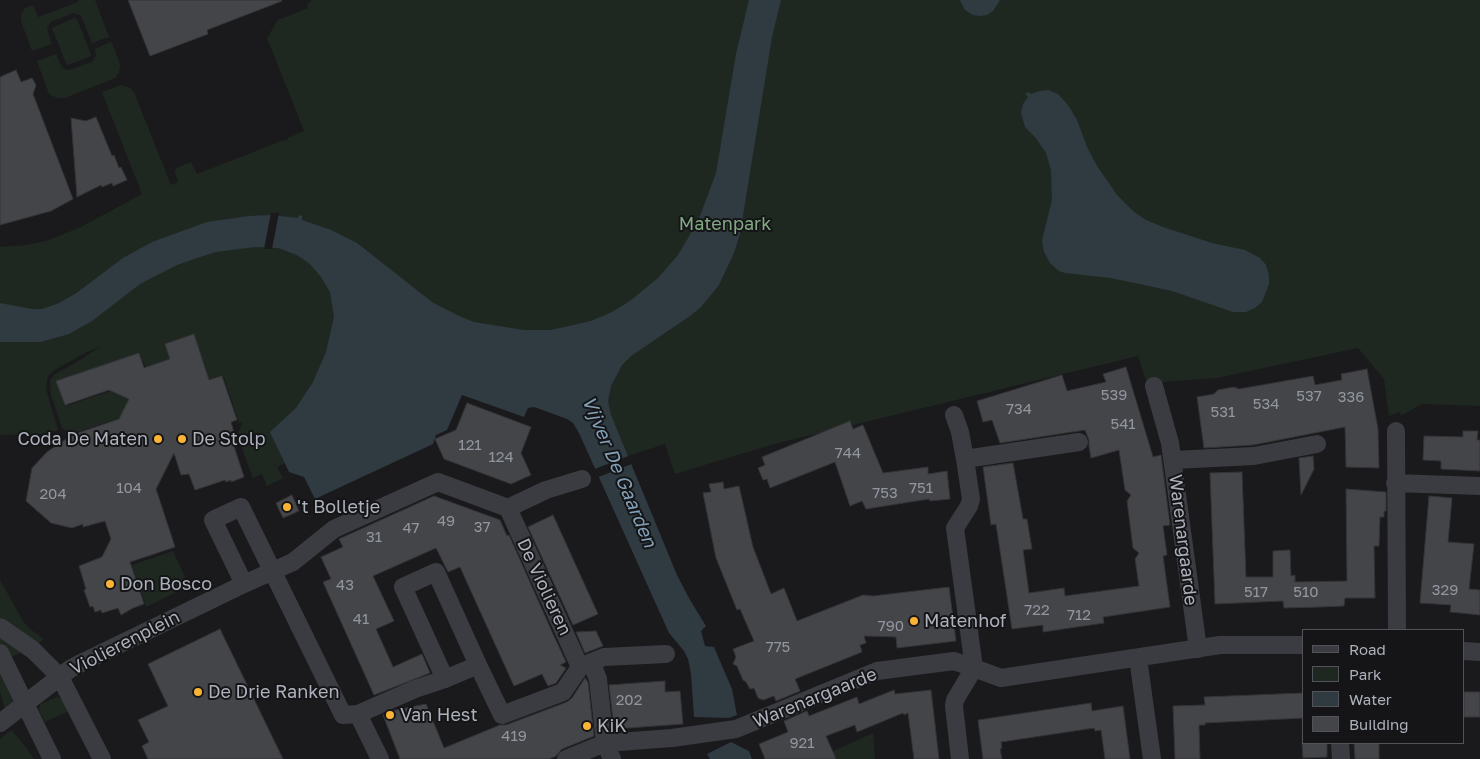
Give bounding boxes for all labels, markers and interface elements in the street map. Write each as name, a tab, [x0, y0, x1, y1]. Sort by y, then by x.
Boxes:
park label: Matenpark	[679, 213, 771, 235]
house number: 539	[1101, 386, 1127, 404]
house number: 537	[1296, 387, 1322, 405]
house number: 336	[1338, 388, 1364, 406]
water label: Vijver De Gaarden	[577, 393, 661, 551]
house number: 534	[1253, 395, 1279, 413]
house number: 734	[1006, 400, 1032, 418]
house number: 531	[1211, 403, 1235, 421]
house number: 541	[1110, 415, 1136, 433]
place label: Coda De Maten	[18, 428, 148, 450]
place label: De Stolp	[192, 428, 266, 450]
marker: Coda De Maten	[152, 433, 164, 445]
marker: De Stolp	[176, 433, 188, 445]
house number: 121	[458, 436, 482, 454]
house number: 744	[835, 444, 861, 462]
house number: 124	[488, 448, 514, 466]
street label: Warenargaarde	[1164, 473, 1202, 607]
house number: 104	[116, 479, 142, 497]
house number: 751	[909, 479, 933, 497]
house number: 753	[872, 484, 898, 502]
house number: 204	[39, 485, 67, 503]
place label: 't Bolletje	[297, 496, 380, 518]
marker: 't Bolletje	[281, 501, 293, 513]
house number: 49	[437, 512, 455, 530]
house number: 37	[474, 518, 490, 536]
house number: 47	[402, 519, 420, 537]
house number: 31	[366, 528, 382, 546]
street label: De Violieren	[512, 535, 576, 639]
place label: Don Bosco	[120, 573, 212, 595]
house number: 43	[336, 576, 354, 594]
marker: Don Bosco	[104, 578, 116, 590]
house number: 329	[1432, 581, 1458, 599]
house number: 517	[1244, 583, 1268, 601]
house number: 510	[1293, 583, 1319, 601]
house number: 722	[1024, 601, 1050, 619]
street label: Violierenplein	[67, 606, 183, 680]
house number: 712	[1067, 606, 1091, 624]
house number: 41	[353, 610, 369, 628]
place label: Matenhof	[924, 610, 1006, 632]
marker: Matenhof	[908, 615, 920, 627]
house number: 790	[878, 617, 904, 635]
legend	[1302, 629, 1465, 744]
house number: 775	[766, 638, 790, 656]
text: Road	[1349, 640, 1386, 658]
street label: Warenargaarde	[750, 663, 880, 733]
text: Park	[1349, 665, 1381, 683]
place label: De Drie Ranken	[208, 681, 340, 703]
marker: De Drie Ranken	[192, 686, 204, 698]
text: Water	[1349, 690, 1392, 708]
house number: 202	[616, 691, 642, 709]
place label: Van Hest	[400, 704, 478, 726]
marker: Van Hest	[384, 709, 396, 721]
place label: KiK	[597, 715, 627, 737]
text: Building	[1349, 715, 1409, 733]
marker: KiK	[581, 720, 593, 732]
house number: 419	[501, 727, 527, 745]
house number: 921	[789, 734, 815, 752]

